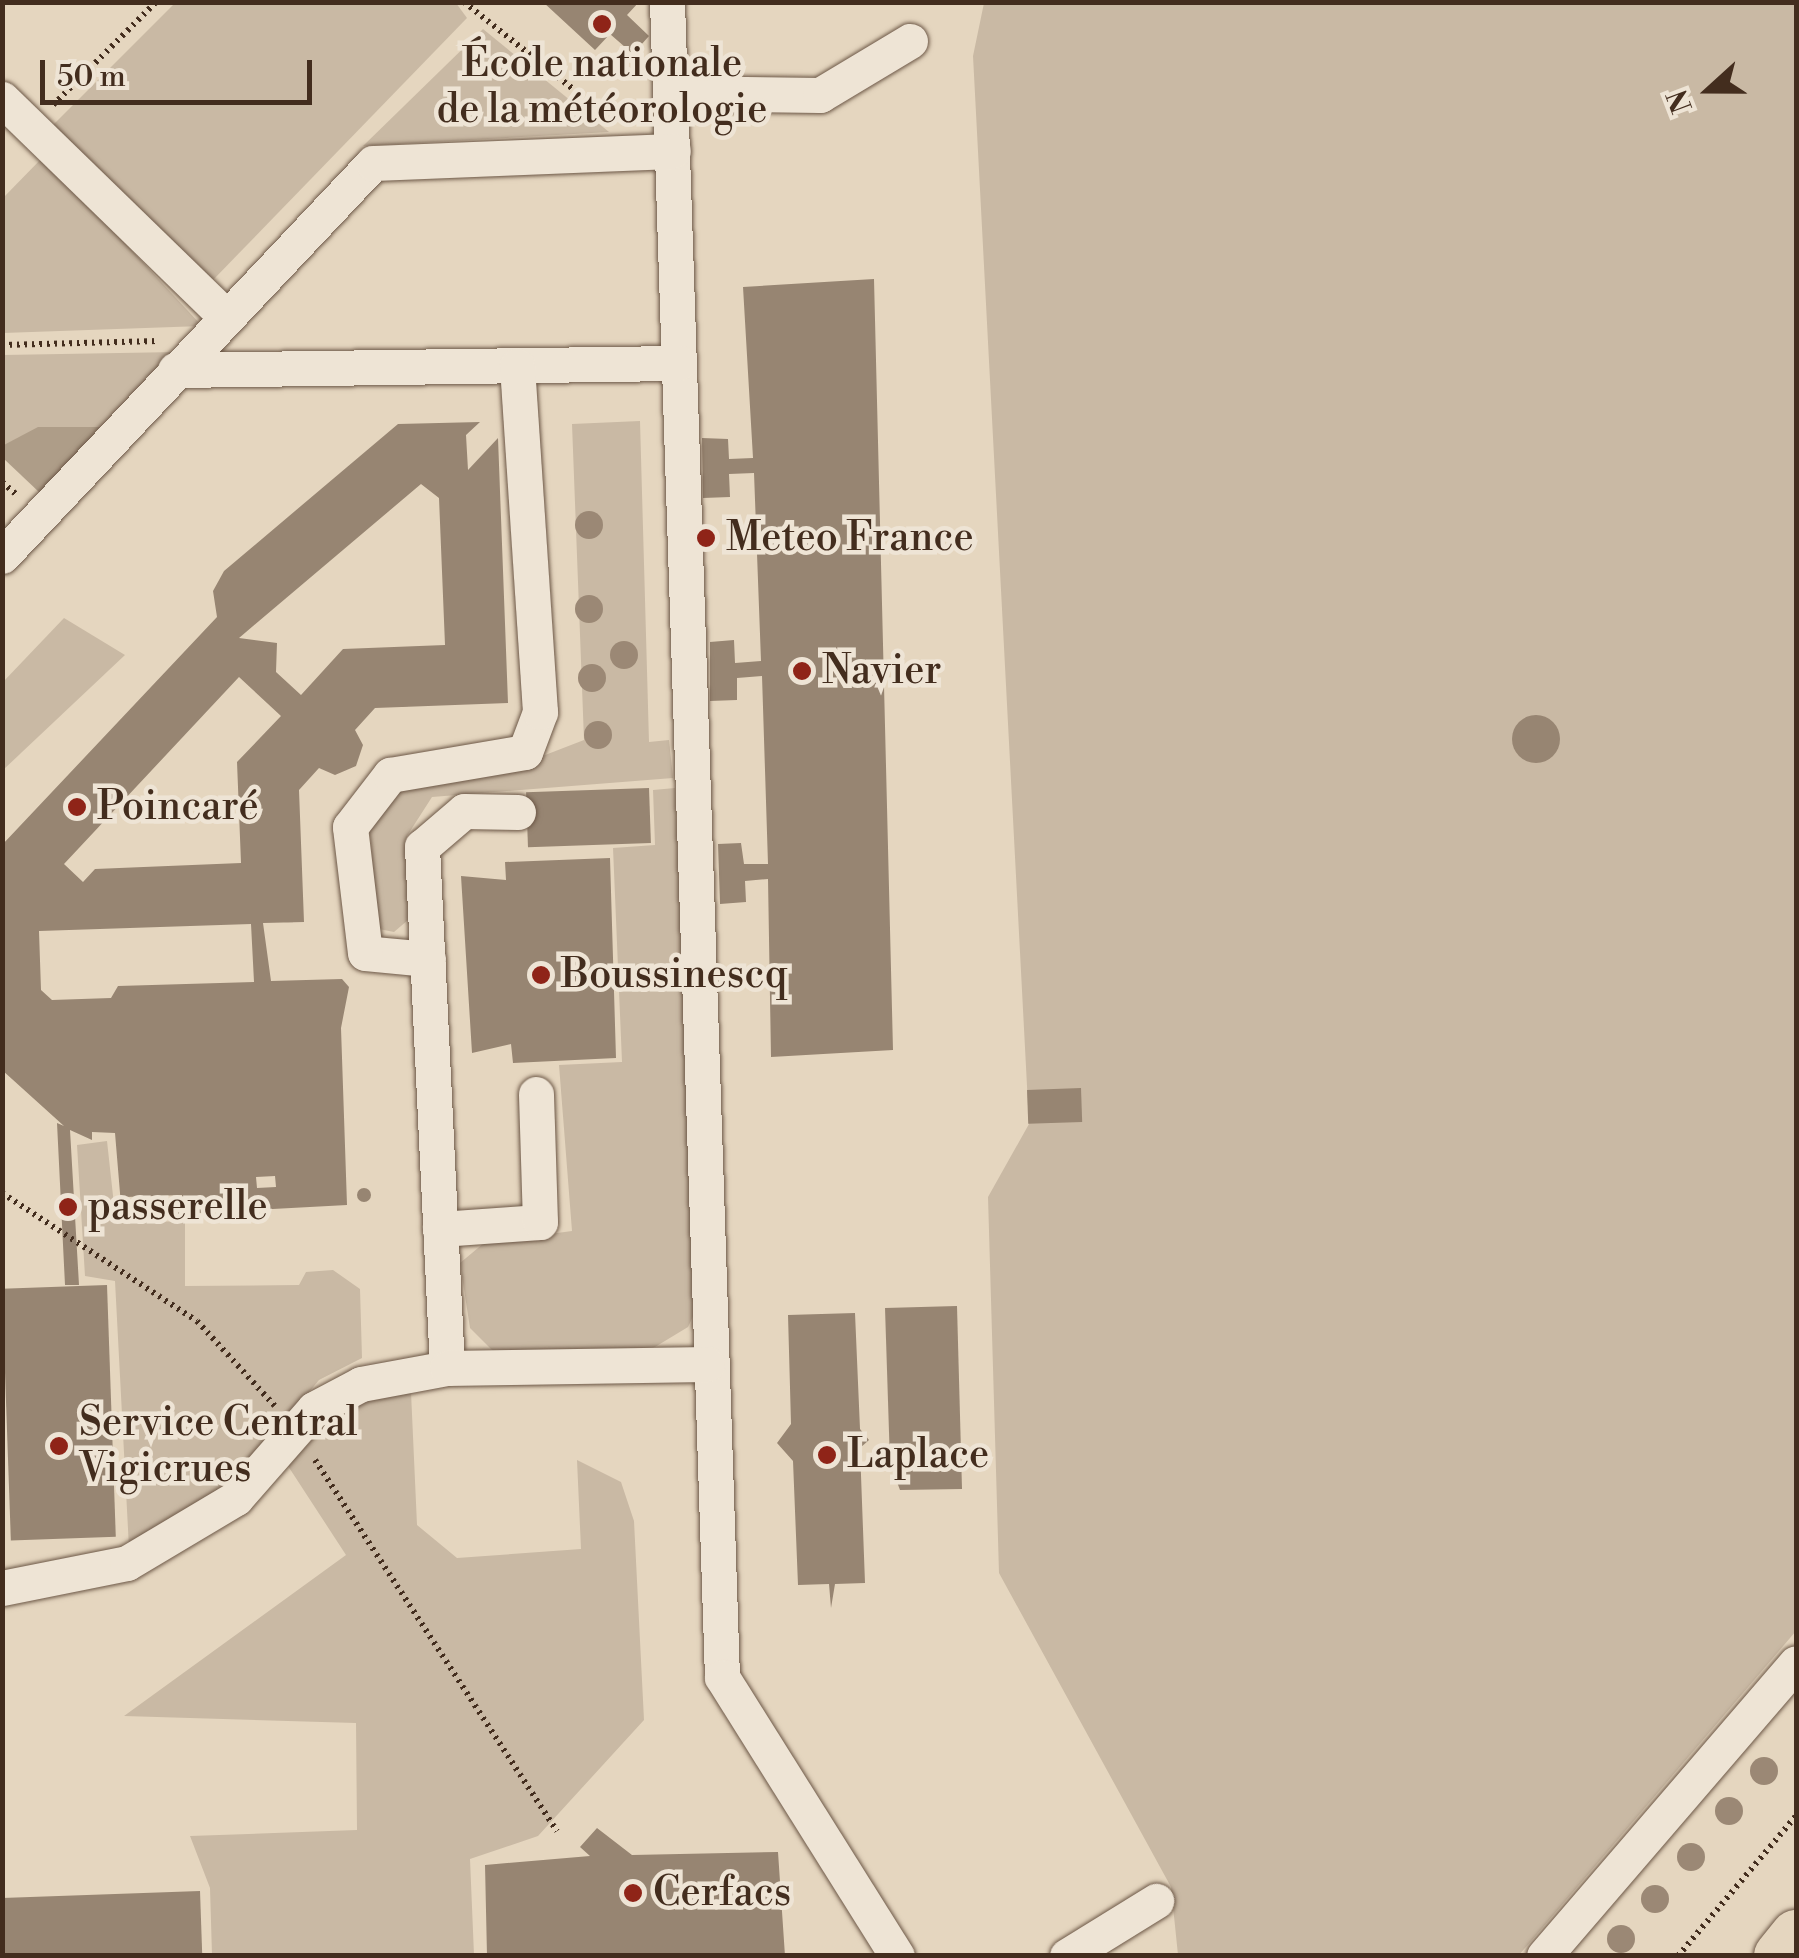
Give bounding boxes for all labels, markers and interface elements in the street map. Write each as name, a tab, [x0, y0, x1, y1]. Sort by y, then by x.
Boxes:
marker: École nationale de la météorologie	[591, 13, 613, 35]
scale bar	[45, 40, 318, 102]
place label: École nationale de la météorologie	[437, 40, 767, 134]
north arrow	[1659, 40, 1759, 140]
text: 50 m	[57, 58, 126, 96]
text: N	[1660, 84, 1701, 118]
place label: Meteo France	[726, 514, 974, 562]
marker: Meteo France	[695, 527, 717, 549]
place label: Navier	[822, 647, 942, 695]
marker: Navier	[791, 660, 813, 682]
place label: Poincaré	[97, 783, 259, 831]
marker: Poincaré	[66, 796, 88, 818]
place label: Boussinescq	[561, 951, 788, 999]
marker: Boussinescq	[530, 964, 552, 986]
place label: passerelle	[88, 1183, 268, 1231]
marker: passerelle	[57, 1196, 79, 1218]
place label: Service Central Vigicrues	[79, 1399, 358, 1493]
place label: Laplace	[847, 1431, 989, 1479]
marker: Service Central Vigicrues	[48, 1435, 70, 1457]
marker: Laplace	[816, 1444, 838, 1466]
place label: Cerfacs	[653, 1869, 791, 1917]
marker: Cerfacs	[622, 1882, 644, 1904]

